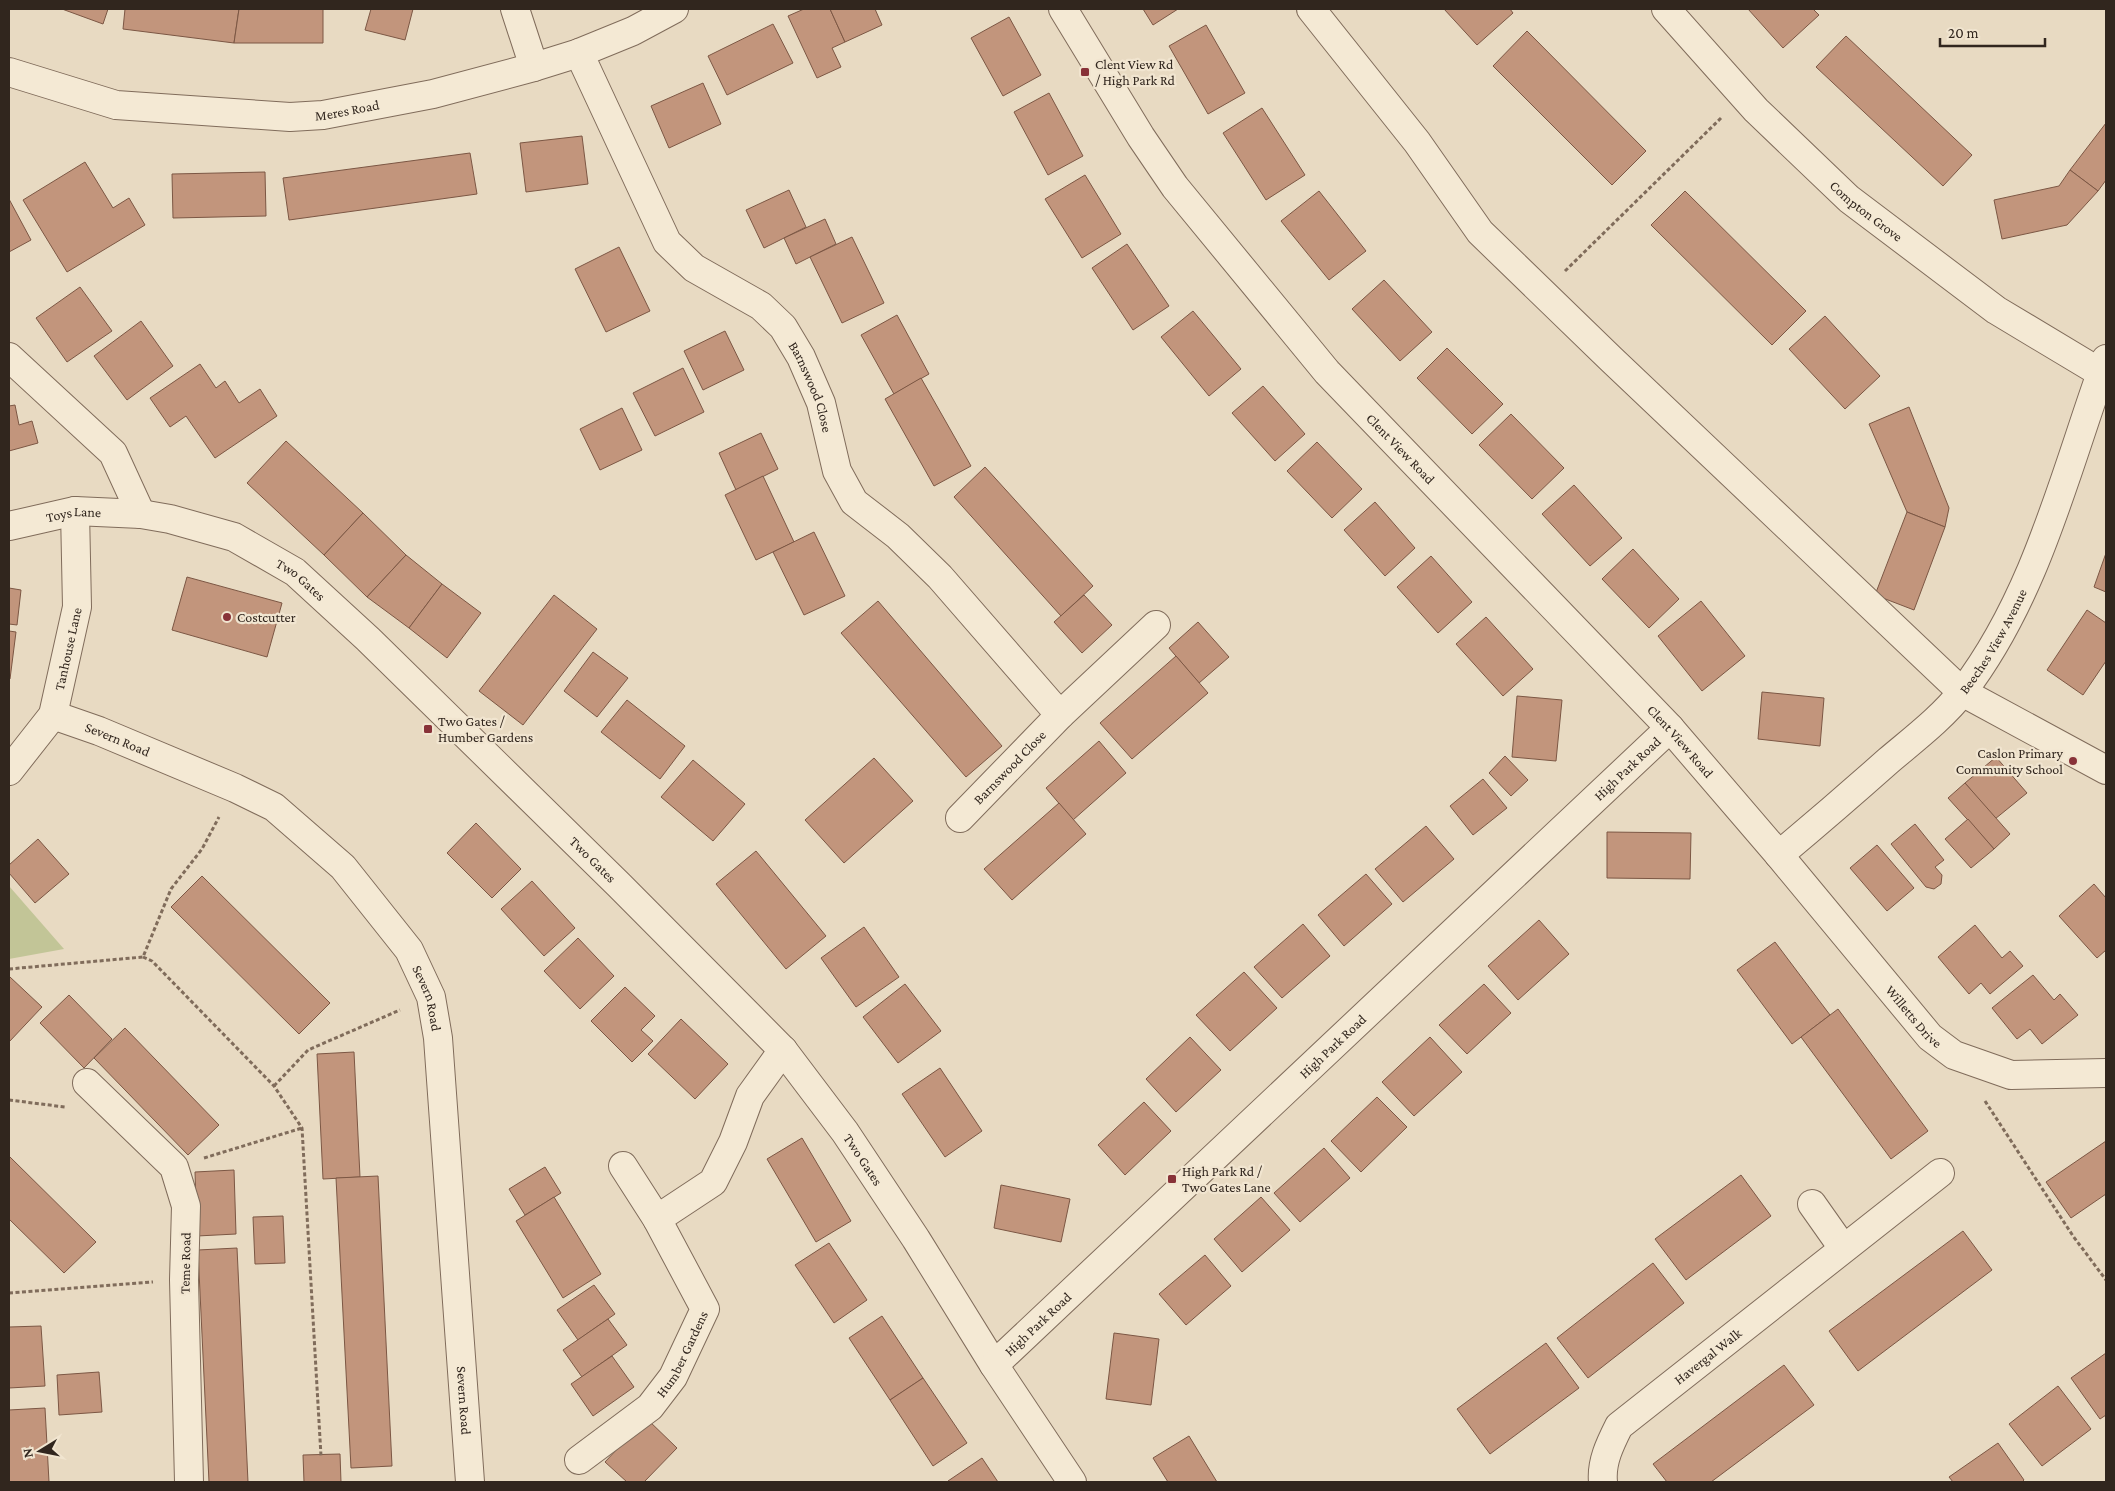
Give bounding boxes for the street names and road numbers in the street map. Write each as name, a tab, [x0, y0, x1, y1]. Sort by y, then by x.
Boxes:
street label: Meres Road	[315, 96, 381, 123]
street label: Compton Grove	[1827, 177, 1906, 245]
street label: Barnswood Close	[786, 339, 836, 434]
street label: Clent View Road	[1363, 410, 1439, 488]
street label: Toys Lane	[44, 503, 101, 525]
street label: Two Gates	[273, 555, 329, 604]
street label: Beeches View Avenue	[1956, 586, 2030, 697]
street label: Tanhouse Lane	[51, 606, 85, 692]
street label: Clent View Road	[1644, 702, 1717, 781]
street label: Severn Road	[83, 719, 153, 760]
street label: Barnswood Close	[970, 727, 1049, 807]
street label: High Park Road	[1590, 733, 1664, 804]
street label: Two Gates	[566, 833, 620, 886]
street label: Severn Road	[409, 963, 445, 1033]
street label: Willetts Drive	[1882, 982, 1945, 1051]
street label: High Park Road	[1296, 1010, 1370, 1081]
street label: Two Gates	[840, 1131, 886, 1188]
street label: Teme Road	[176, 1231, 194, 1294]
street label: High Park Road	[1001, 1288, 1075, 1359]
street label: Humber Gardens	[653, 1308, 711, 1400]
street label: Havergal Walk	[1671, 1324, 1745, 1388]
street label: Severn Road	[454, 1366, 475, 1436]

